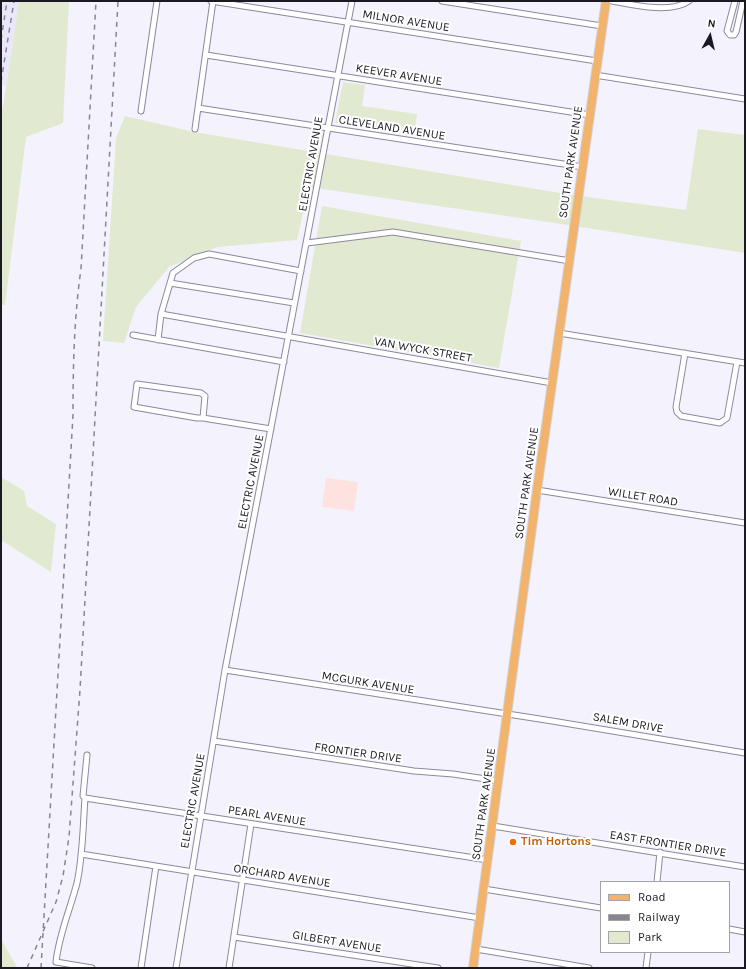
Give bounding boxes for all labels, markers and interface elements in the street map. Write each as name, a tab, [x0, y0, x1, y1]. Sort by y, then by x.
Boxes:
street label: MILNOR AVENUE	[361, 7, 451, 35]
north arrow	[690, 16, 730, 56]
text: N	[707, 17, 717, 31]
street label: KEEVER AVENUE	[355, 61, 443, 89]
street label: SOUTH PARK AVENUE	[556, 105, 586, 219]
street label: CLEVELAND AVENUE	[338, 112, 446, 144]
street label: ELECTRIC AVENUE	[296, 115, 326, 213]
street label: VAN WYCK STREET	[373, 334, 473, 366]
street label: SOUTH PARK AVENUE	[512, 426, 542, 540]
street label: ELECTRIC AVENUE	[235, 433, 267, 531]
street label: WILLET ROAD	[607, 484, 679, 510]
street label: MCGURK AVENUE	[321, 669, 415, 697]
street label: SALEM DRIVE	[591, 710, 665, 736]
street label: FRONTIER DRIVE	[313, 740, 403, 766]
street label: SOUTH PARK AVENUE	[469, 747, 499, 861]
street label: ELECTRIC AVENUE	[178, 752, 208, 850]
street label: PEARL AVENUE	[227, 803, 307, 829]
street label: EAST FRONTIER DRIVE	[609, 828, 727, 860]
place label: Tim Hortons	[521, 835, 591, 849]
marker: Tim Hortons	[508, 837, 518, 847]
street label: ORCHARD AVENUE	[232, 861, 332, 891]
legend	[600, 881, 730, 953]
text: Road	[638, 890, 666, 904]
text: Railway	[638, 910, 680, 924]
street label: GILBERT AVENUE	[291, 928, 383, 956]
text: Park	[638, 930, 662, 944]

